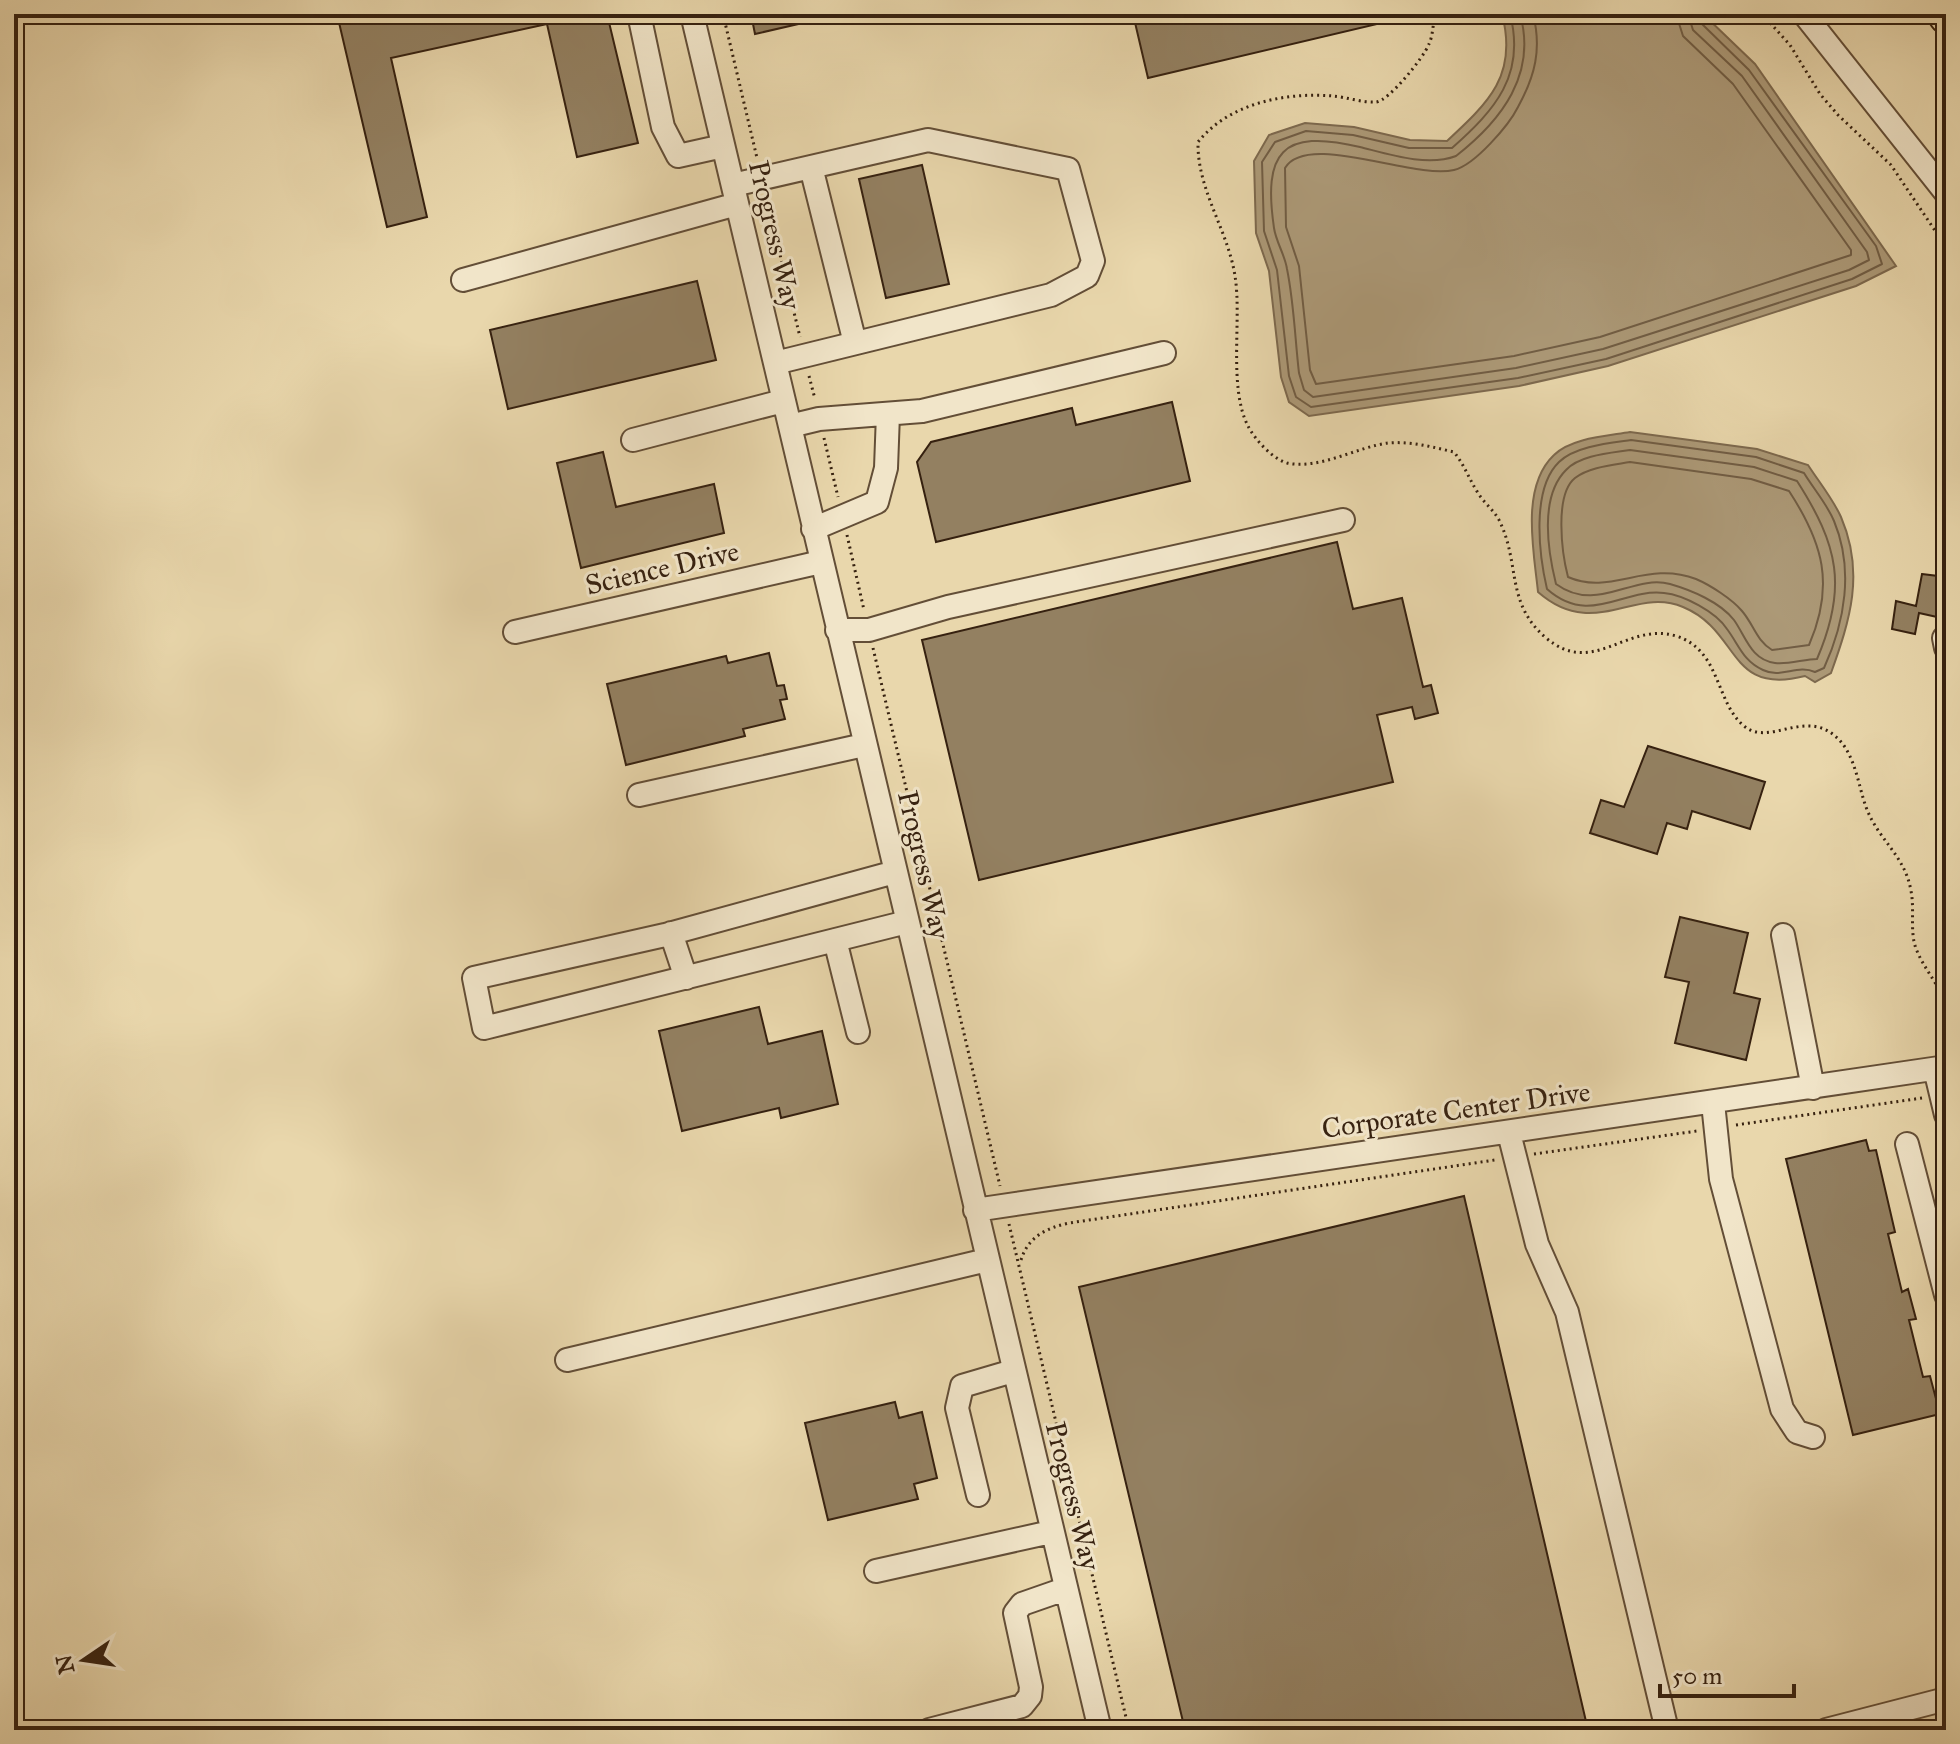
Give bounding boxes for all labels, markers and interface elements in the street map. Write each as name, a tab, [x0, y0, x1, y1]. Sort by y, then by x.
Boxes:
street label: Progress Way	[741, 157, 809, 314]
street label: Science Drive	[582, 533, 742, 603]
street label: Progress Way	[890, 787, 958, 944]
street label: Corporate Center Drive	[1320, 1074, 1592, 1146]
street label: Progress Way	[1038, 1418, 1109, 1575]
north arrow	[44, 1620, 124, 1700]
scale bar	[1660, 1648, 1794, 1698]
text: N	[50, 1652, 80, 1677]
text: 50 m	[1672, 1661, 1722, 1691]

